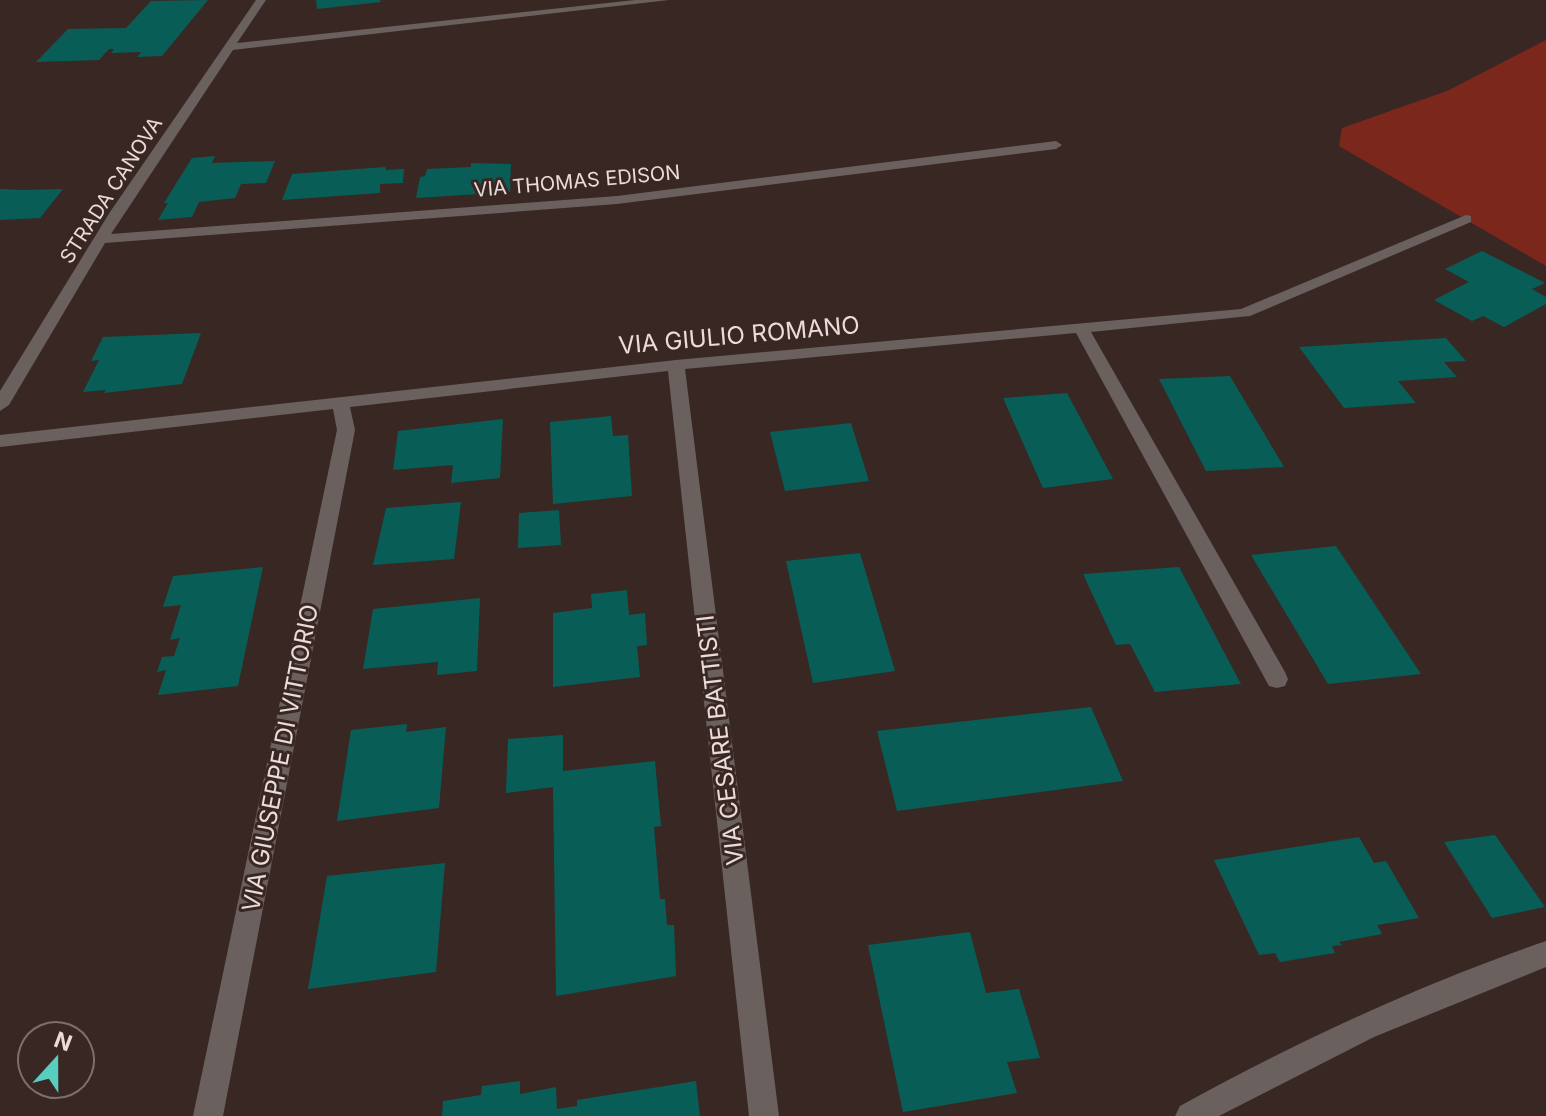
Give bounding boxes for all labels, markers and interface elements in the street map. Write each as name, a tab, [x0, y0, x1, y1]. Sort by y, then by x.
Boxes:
street label: STRADA CANOVA	[55, 112, 167, 268]
street label: VIA THOMAS EDISON	[473, 160, 681, 202]
street label: VIA GIULIO ROMANO	[617, 310, 861, 360]
street label: VIA GIUSEPPE DI VITTORIO	[236, 602, 324, 914]
street label: VIA CESARE BATTISTI	[690, 613, 750, 867]
north arrow	[16, 1020, 96, 1100]
text: N	[51, 1026, 76, 1056]

